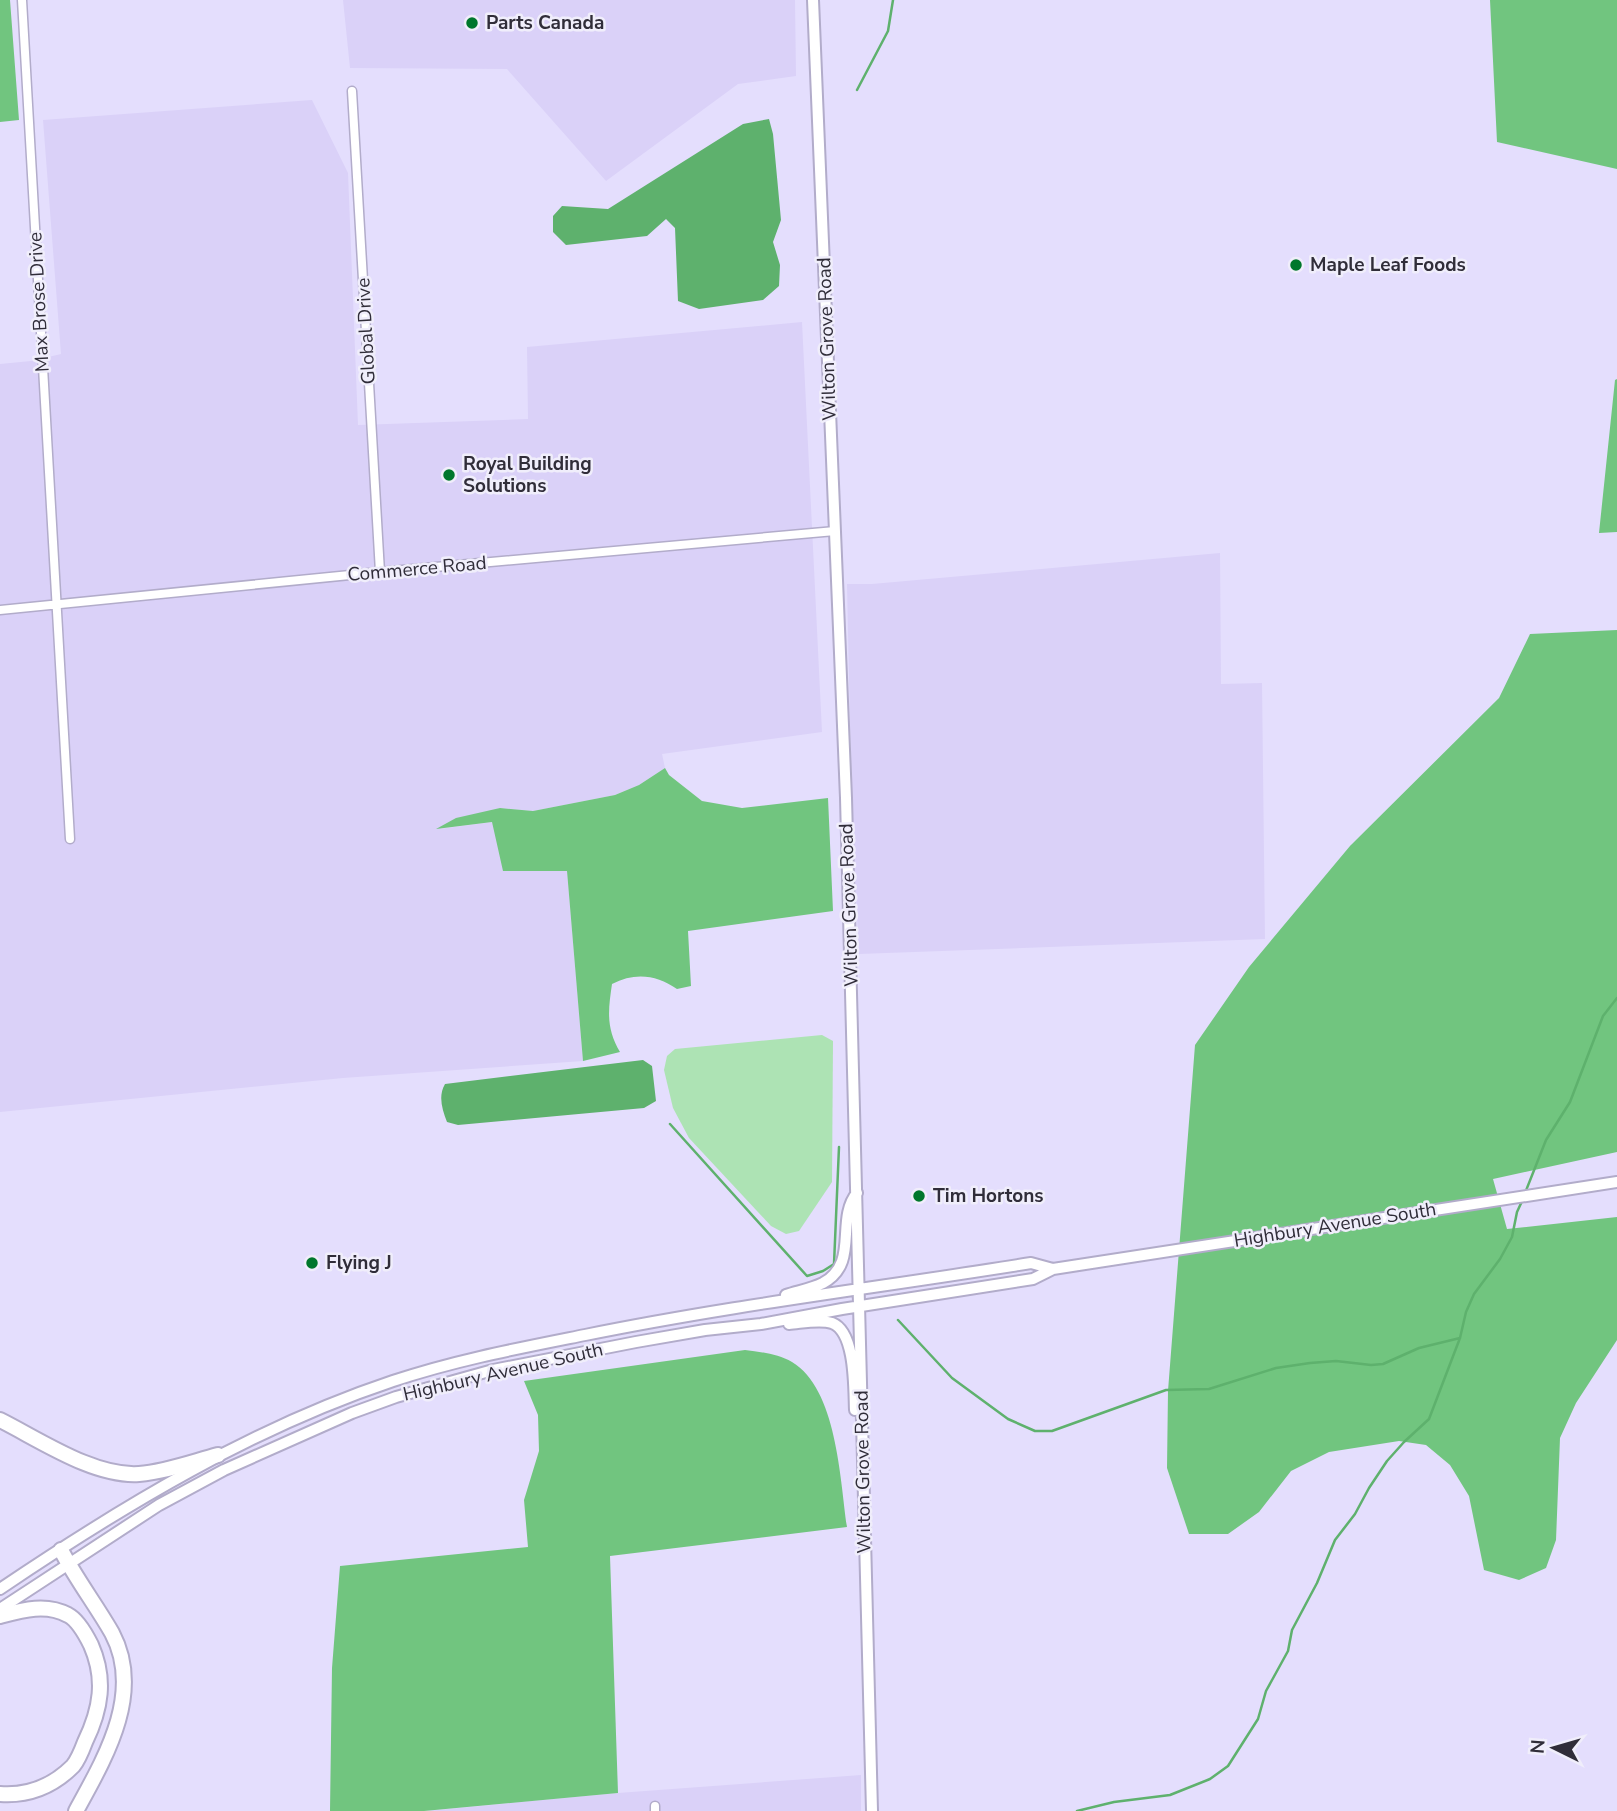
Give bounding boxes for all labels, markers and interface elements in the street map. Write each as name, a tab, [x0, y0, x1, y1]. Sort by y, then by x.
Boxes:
place label: Parts Canada	[486, 10, 604, 36]
marker: Parts Canada	[464, 15, 480, 31]
street label: Max Brose Drive	[22, 231, 56, 373]
place label: Maple Leaf Foods	[1310, 252, 1466, 278]
street label: Wilton Grove Road	[811, 257, 843, 421]
marker: Maple Leaf Foods	[1288, 257, 1304, 273]
street label: Global Drive	[350, 277, 382, 385]
place label: Royal Building Solutions	[463, 451, 592, 499]
marker: Royal Building Solutions	[441, 467, 457, 483]
street label: Commerce Road	[346, 550, 488, 588]
street label: Wilton Grove Road	[833, 823, 865, 987]
place label: Tim Hortons	[933, 1183, 1044, 1209]
marker: Tim Hortons	[911, 1188, 927, 1204]
street label: Highbury Avenue South	[1232, 1196, 1438, 1254]
place label: Flying J	[326, 1250, 392, 1276]
marker: Flying J	[304, 1255, 320, 1271]
street label: Highbury Avenue South	[400, 1336, 606, 1408]
street label: Wilton Grove Road	[849, 1390, 877, 1554]
north arrow	[1519, 1713, 1589, 1783]
text: N	[1524, 1738, 1552, 1755]

